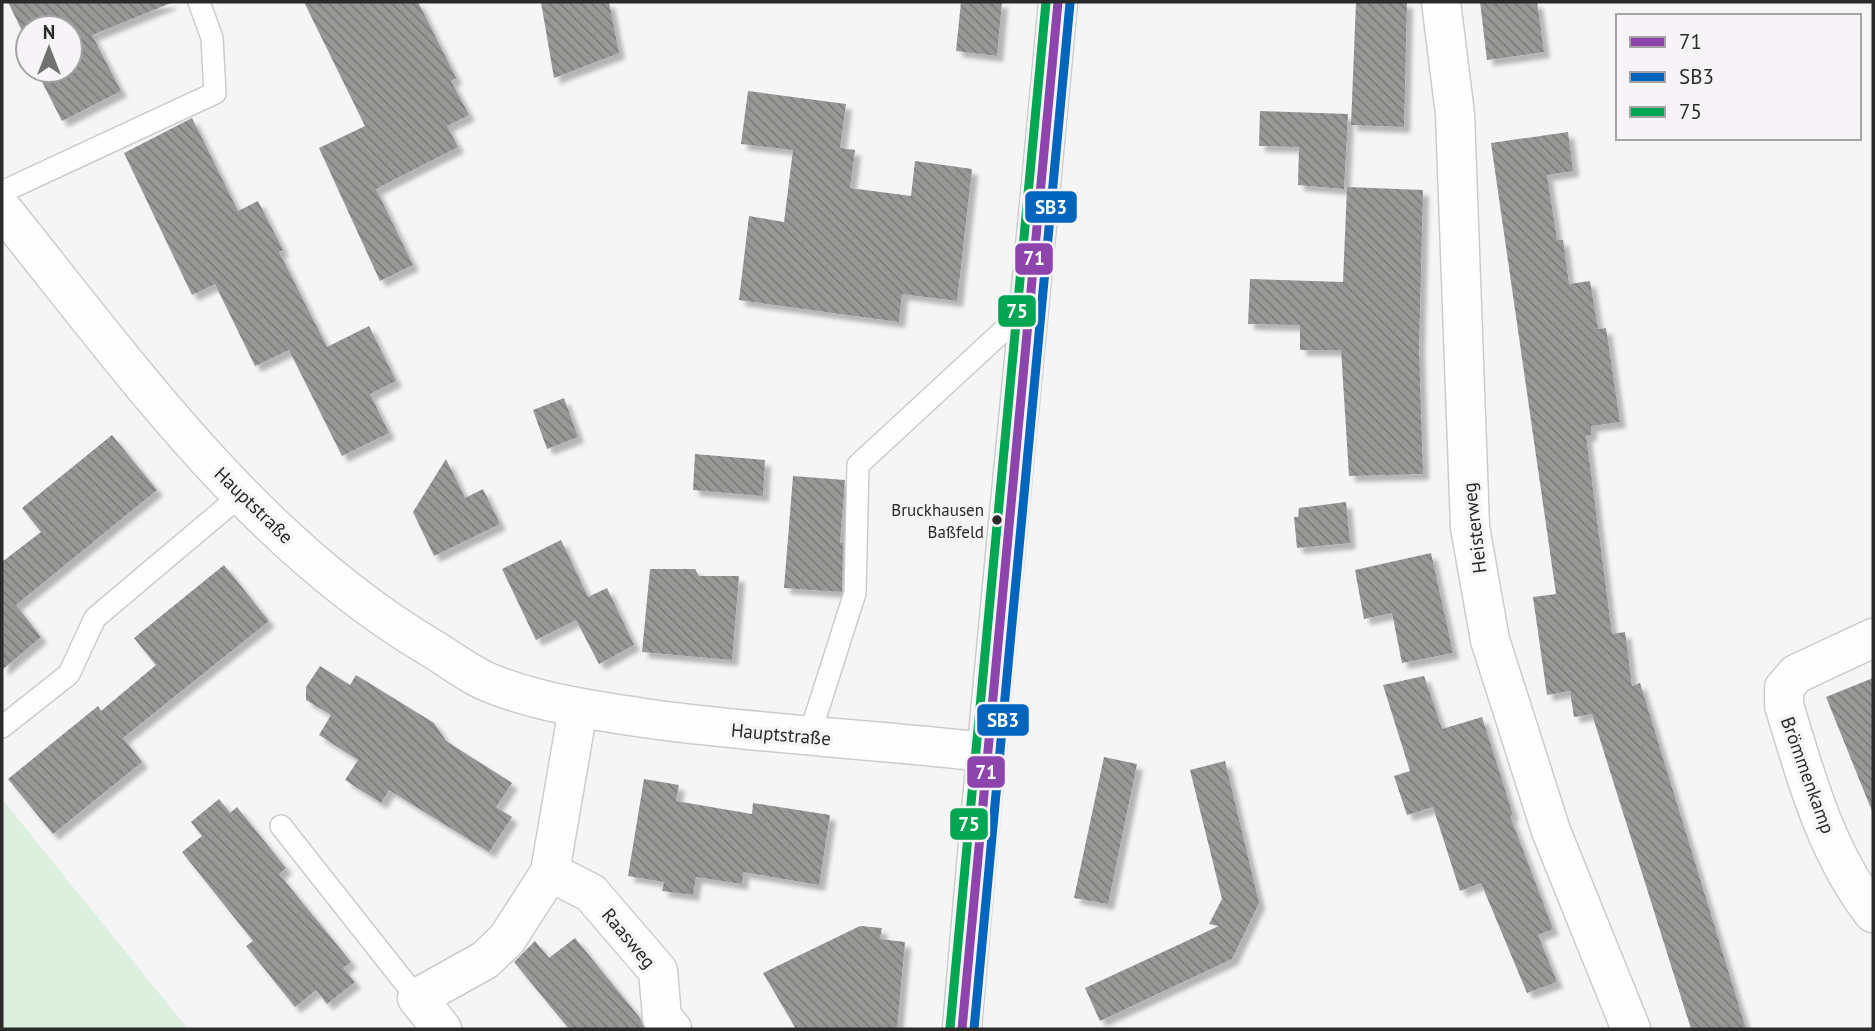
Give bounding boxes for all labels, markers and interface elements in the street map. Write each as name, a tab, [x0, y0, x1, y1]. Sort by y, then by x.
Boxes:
north arrow	[14, 14, 84, 84]
legend	[1616, 14, 1861, 140]
text: N	[43, 20, 55, 44]
text: 71	[1679, 28, 1702, 55]
text: SB3	[1679, 63, 1714, 90]
text: 75	[1679, 98, 1702, 125]
line badge: SB3	[1024, 190, 1078, 224]
text: SB3	[1035, 195, 1067, 219]
line badge: 71	[1014, 242, 1054, 276]
text: 71	[1023, 246, 1045, 270]
line badge: 75	[997, 294, 1037, 328]
text: 75	[1006, 299, 1028, 323]
street label: Hauptstraße	[210, 461, 298, 549]
street label: Heisterweg	[1457, 481, 1491, 575]
place label: Bruckhausen Baßfeld	[891, 499, 984, 543]
marker: Bruckhausen Baßfeld	[990, 513, 1004, 527]
line badge: SB3	[976, 703, 1030, 737]
text: SB3	[987, 708, 1019, 732]
street label: Brömmenkamp	[1776, 713, 1840, 837]
street label: Hauptstraße	[730, 718, 832, 750]
line badge: 71	[966, 755, 1006, 789]
text: 71	[975, 760, 997, 784]
line badge: 75	[949, 807, 989, 841]
text: 75	[958, 812, 980, 836]
street label: Raasweg	[597, 903, 661, 973]

